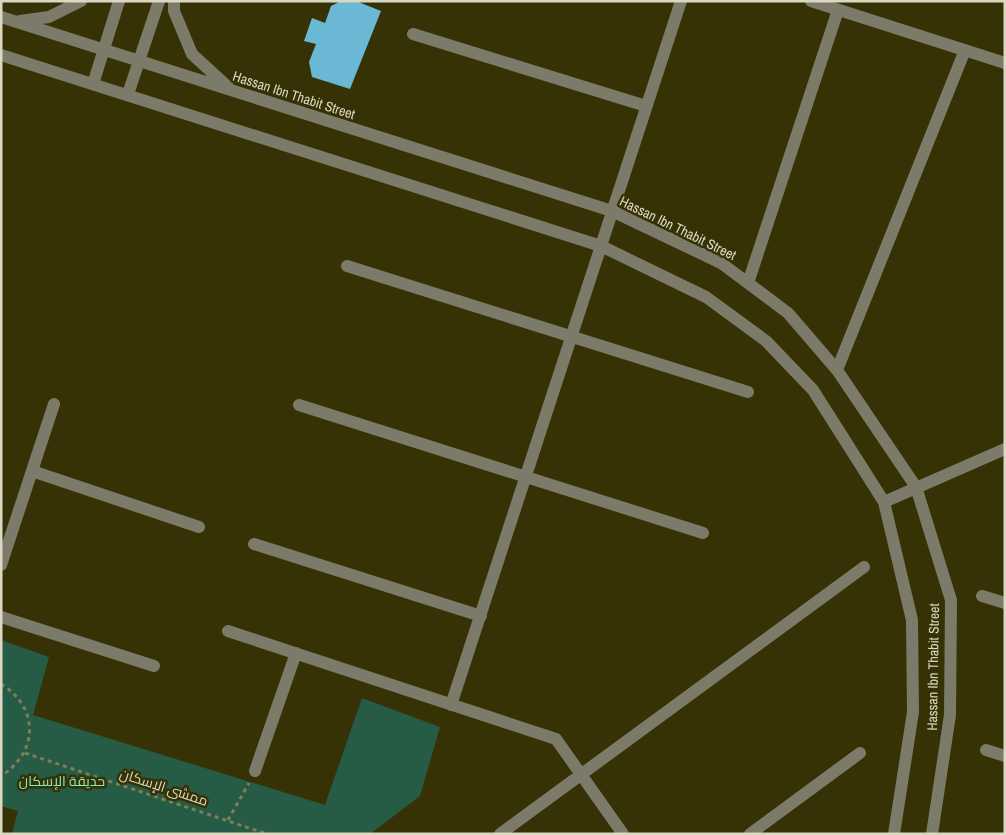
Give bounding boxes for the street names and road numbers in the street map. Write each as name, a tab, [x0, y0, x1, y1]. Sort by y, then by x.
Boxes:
street label: Hassan Ibn Thabit Street	[231, 67, 357, 123]
street label: Hassan Ibn Thabit Street	[617, 192, 739, 264]
street label: Hassan Ibn Thabit Street	[923, 603, 943, 731]
street label: ممشى الإسكان	[118, 764, 210, 810]

